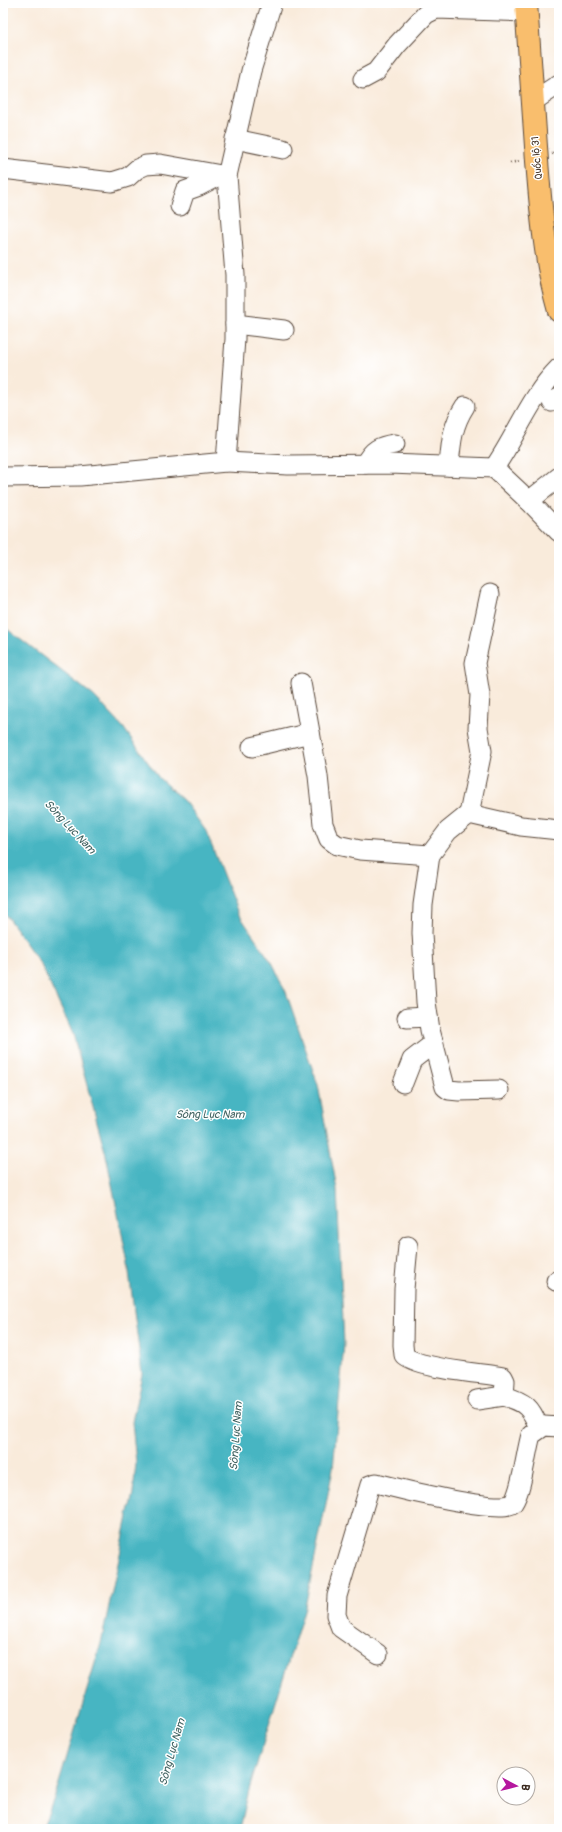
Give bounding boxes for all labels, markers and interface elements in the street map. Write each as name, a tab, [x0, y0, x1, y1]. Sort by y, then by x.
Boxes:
street label: Quốc lộ 31	[528, 136, 545, 180]
water label: Sông Lục Nam	[42, 797, 99, 857]
water label: Sông Lục Nam	[176, 1108, 246, 1121]
water label: Sông Lục Nam	[227, 1400, 245, 1471]
water label: Sông Lục Nam	[156, 1716, 188, 1787]
north arrow	[496, 1766, 536, 1806]
text: B	[519, 1783, 532, 1791]

